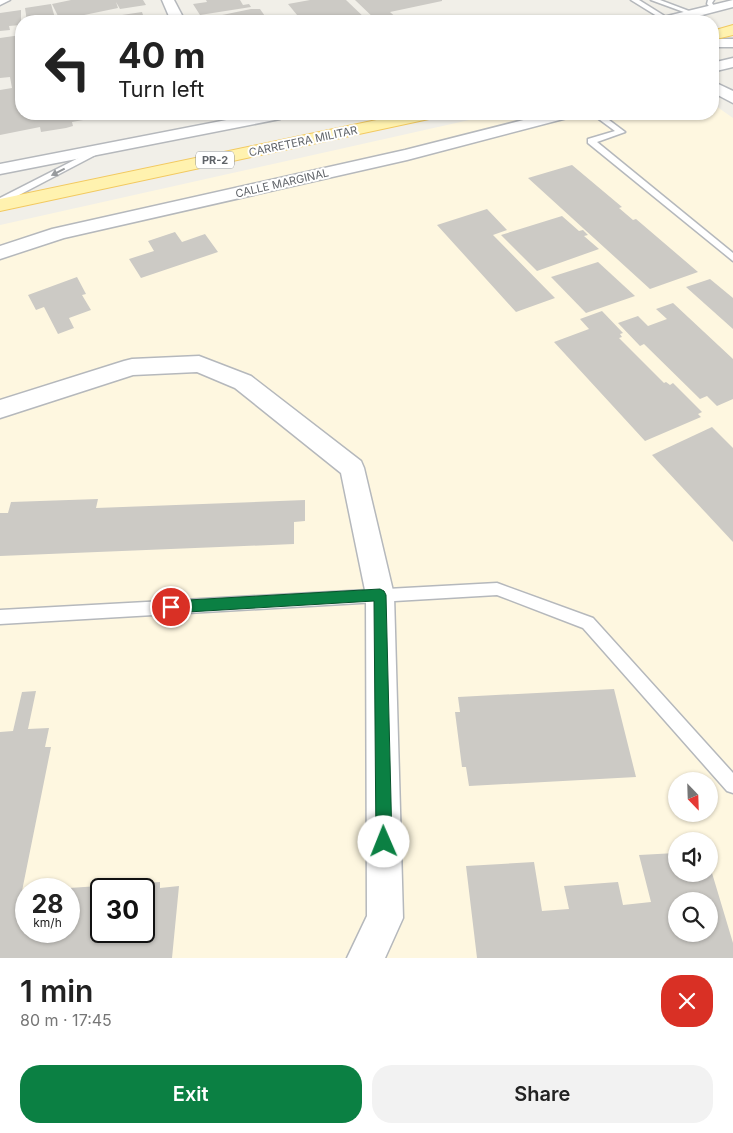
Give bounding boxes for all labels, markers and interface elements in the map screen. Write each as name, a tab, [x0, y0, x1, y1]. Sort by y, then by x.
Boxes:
text: 40 m	[118, 34, 206, 76]
icon: left	[35, 35, 100, 100]
text: Turn left	[118, 76, 204, 102]
street label: CARRETERA MILITAR	[247, 123, 359, 159]
road number: PR-2	[196, 152, 234, 168]
street label: CALLE MARGINAL	[234, 165, 330, 201]
one-way arrow	[51, 168, 65, 176]
pin	[150, 586, 192, 628]
icon: arrive	[157, 593, 185, 621]
north arrow	[668, 772, 718, 822]
map controls	[668, 772, 718, 942]
position arrow	[357, 815, 409, 867]
button: sound	[668, 832, 718, 882]
speed limit sign: 30	[90, 878, 155, 943]
text: 28	[31, 889, 64, 919]
button: search	[668, 892, 718, 942]
text: km/h	[33, 915, 62, 930]
text: 1 min	[20, 973, 93, 1009]
button: close	[661, 975, 713, 1027]
text: 80 m · 17:45	[20, 1010, 112, 1030]
button: Exit	[20, 1065, 362, 1123]
button: Share	[372, 1065, 713, 1123]

